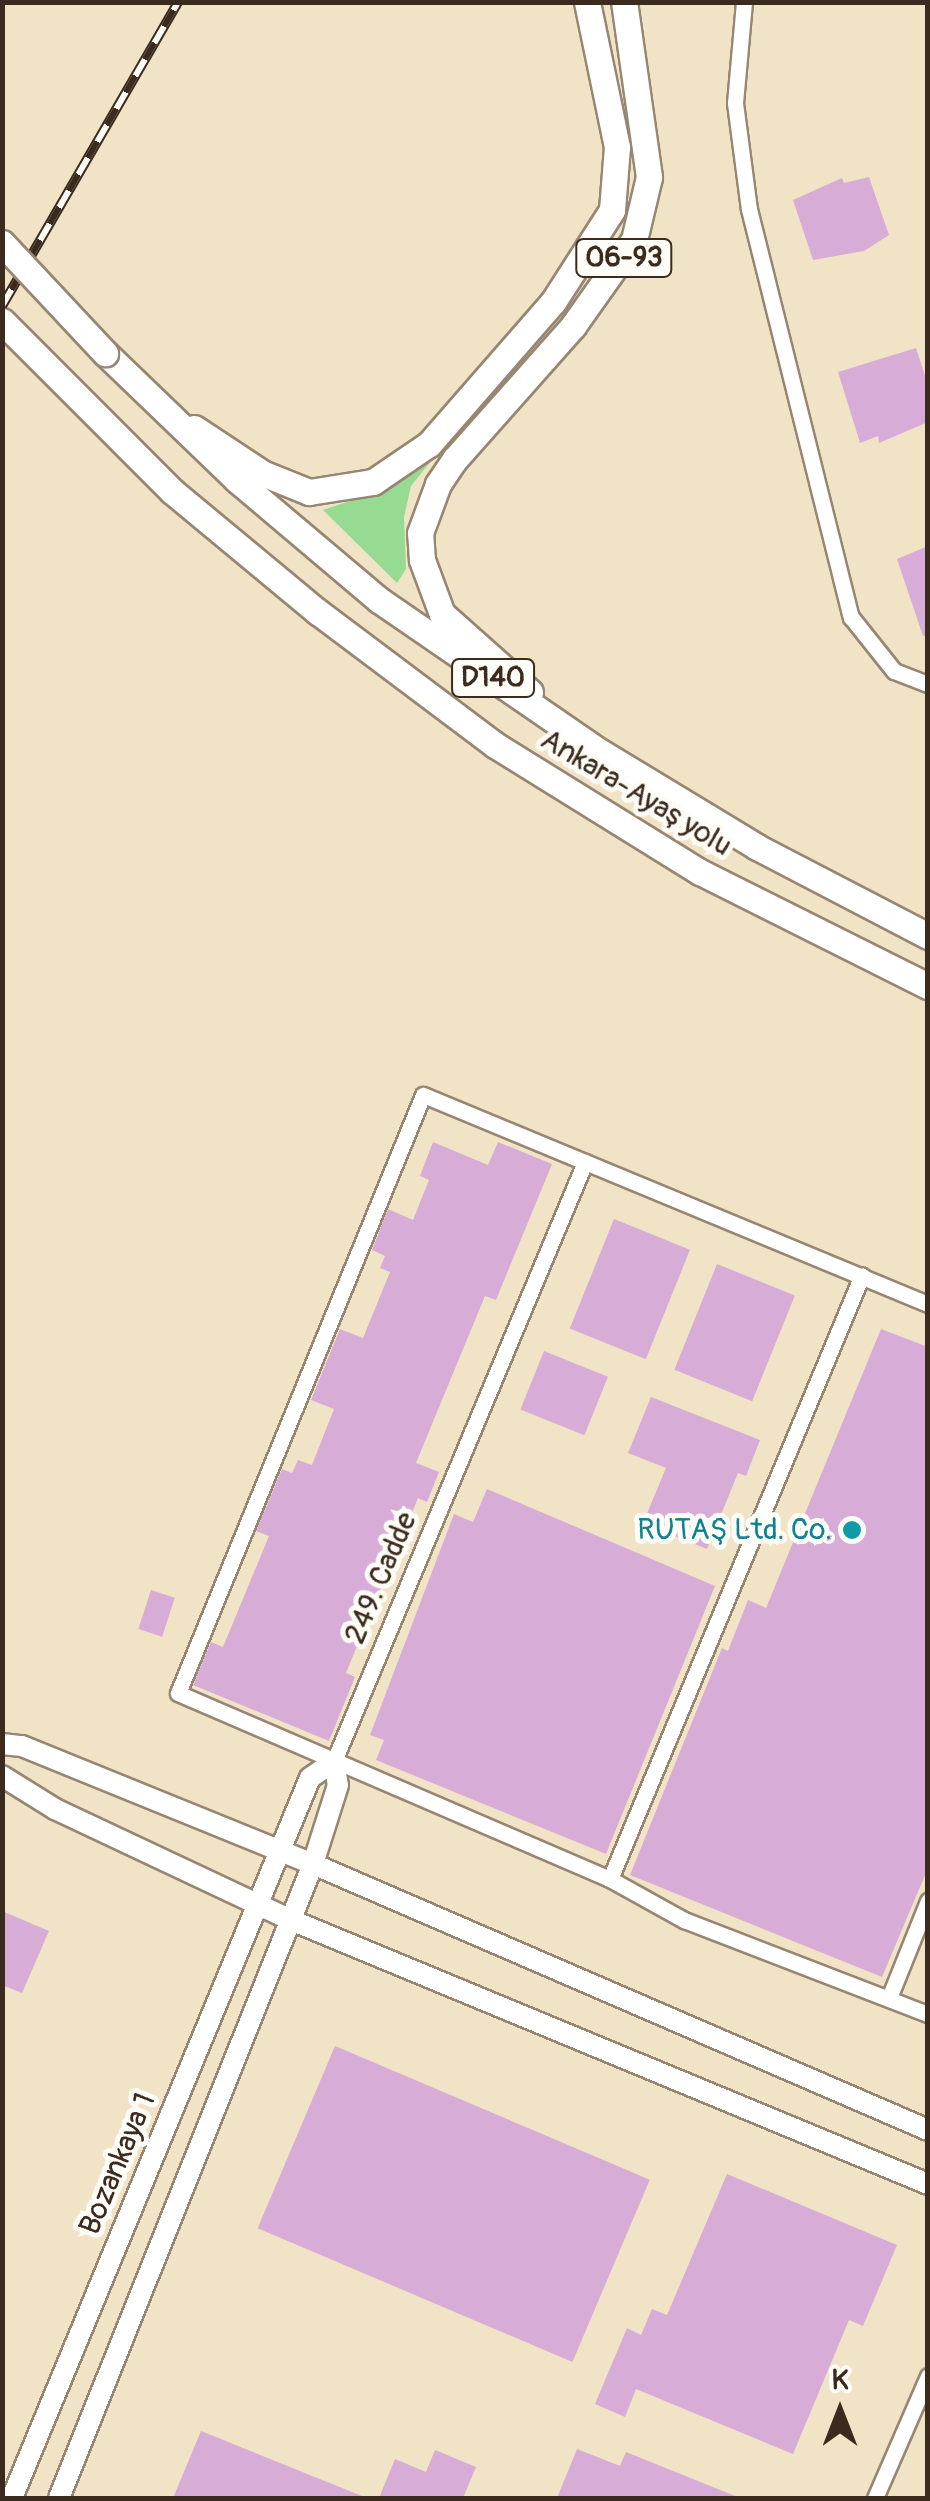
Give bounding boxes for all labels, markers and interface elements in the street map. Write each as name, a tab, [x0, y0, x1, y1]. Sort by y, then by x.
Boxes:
road number: 06-93	[574, 235, 674, 281]
road number: D140	[450, 655, 536, 701]
street label: Ankara-Ayaş yolu	[534, 722, 738, 864]
street label: 249. Cadde	[337, 1507, 425, 1649]
place label: RUTAŞ Ltd. Co.	[637, 1512, 832, 1548]
marker: RUTAŞ Ltd. Co.	[841, 1519, 863, 1541]
street label: Bozankaya 1	[72, 2088, 164, 2240]
north arrow	[790, 2361, 890, 2461]
text: K	[832, 2363, 848, 2398]

